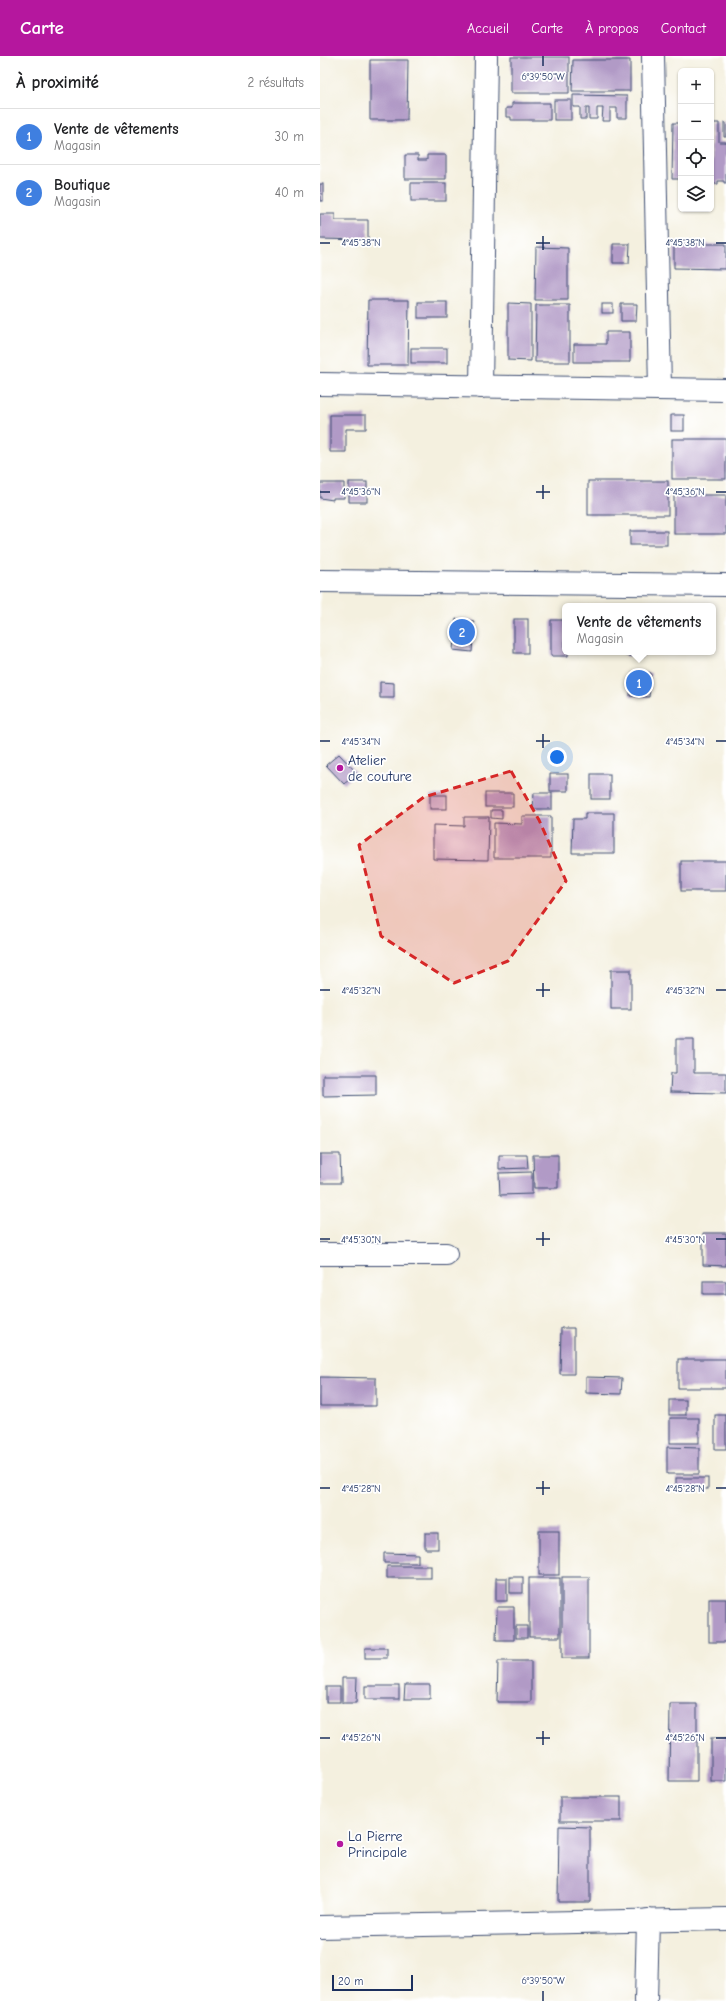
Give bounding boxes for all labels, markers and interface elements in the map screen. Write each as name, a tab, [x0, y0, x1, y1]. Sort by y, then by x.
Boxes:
text: Carte	[20, 17, 64, 39]
text: Accueil	[467, 20, 509, 37]
text: Carte	[531, 20, 563, 37]
text: À propos	[585, 20, 639, 37]
text: Contact	[661, 20, 706, 37]
map controls	[678, 68, 714, 212]
button: +	[678, 68, 714, 104]
text: 6°39'50"W	[521, 71, 565, 83]
text: À proximité	[16, 73, 99, 92]
text: 2 résultats	[248, 75, 304, 90]
button: −	[678, 104, 714, 140]
text: Vente de vêtements	[54, 120, 179, 138]
text: 1	[26, 129, 32, 144]
text: 30 m	[274, 129, 304, 144]
text: Magasin	[54, 138, 101, 153]
button: locate	[678, 140, 714, 176]
text: Boutique	[54, 176, 110, 194]
button: layers	[678, 176, 714, 212]
text: 2	[26, 185, 32, 200]
text: 40 m	[275, 185, 304, 200]
text: Magasin	[54, 194, 101, 209]
text: 4°45'38"N	[341, 237, 381, 249]
text: 4°45'38"N	[665, 237, 705, 249]
text: 4°45'36"N	[341, 486, 381, 498]
text: 4°45'36"N	[665, 486, 705, 498]
popup	[562, 603, 716, 655]
text: Vente de vêtements	[577, 613, 701, 631]
pin: 2	[449, 617, 475, 647]
text: Magasin	[577, 631, 623, 646]
pin: 1	[626, 668, 652, 698]
text: 4°45'34"N	[342, 736, 380, 748]
text: 4°45'34"N	[666, 736, 704, 748]
your location	[547, 747, 567, 767]
place label: Atelier de couture	[348, 752, 412, 785]
marker: Atelier de couture	[335, 763, 345, 773]
text: 4°45'32"N	[341, 985, 381, 997]
text: 4°45'32"N	[665, 985, 705, 997]
text: 4°45'30"N	[341, 1234, 381, 1246]
text: 4°45'30"N	[665, 1234, 705, 1246]
text: 4°45'28"N	[341, 1483, 381, 1495]
text: 4°45'28"N	[665, 1483, 705, 1495]
text: 4°45'26"N	[341, 1732, 381, 1744]
text: 4°45'26"N	[665, 1732, 705, 1744]
place label: La Pierre Principale	[348, 1828, 407, 1861]
marker: La Pierre Principale	[335, 1839, 345, 1849]
scale bar	[332, 1973, 413, 1992]
text: 20 m	[338, 1975, 363, 1988]
text: 6°39'50"W	[521, 1975, 565, 1987]

